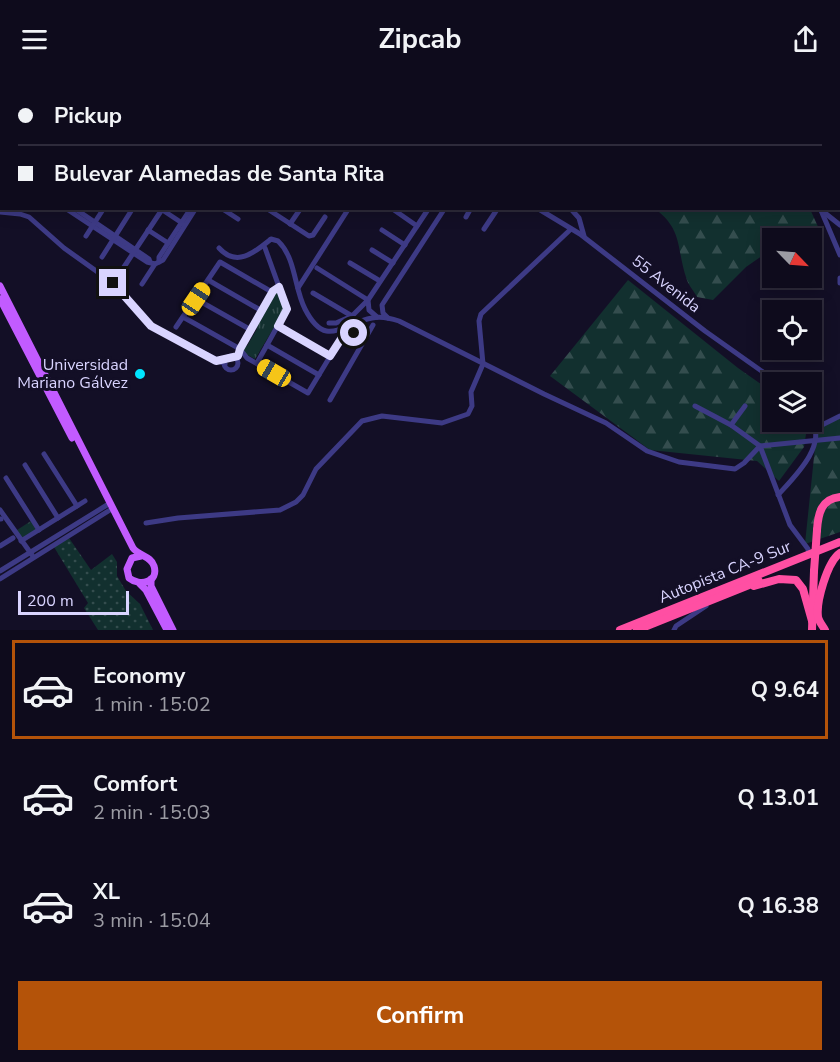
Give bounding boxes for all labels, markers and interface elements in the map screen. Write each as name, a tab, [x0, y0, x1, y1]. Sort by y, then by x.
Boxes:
text: Zipcab	[378, 21, 462, 58]
icon: menu	[18, 23, 51, 56]
icon: share	[789, 23, 822, 56]
text: Pickup	[54, 101, 122, 131]
text: Bulevar Alamedas de Santa Rita	[54, 159, 385, 189]
north arrow	[762, 228, 822, 288]
map controls	[762, 228, 822, 432]
street label: 55 Avenida	[627, 250, 705, 318]
route end	[99, 269, 126, 296]
car	[178, 279, 214, 319]
button: locate	[762, 300, 822, 360]
route start	[340, 319, 367, 346]
place label: Universidad Mariano Gálvez	[17, 354, 128, 394]
car	[254, 356, 294, 390]
marker: Universidad Mariano Gálvez	[133, 367, 147, 381]
button: layers	[762, 372, 822, 432]
street label: Autopista CA-9 Sur	[656, 535, 795, 609]
scale bar	[18, 588, 129, 616]
text: 200 m	[27, 590, 74, 612]
text: Economy	[93, 661, 185, 691]
icon: car	[21, 663, 75, 717]
text: Q 9.64	[751, 675, 819, 705]
text: 1 min · 15:02	[93, 691, 211, 718]
text: Comfort	[93, 769, 177, 799]
icon: car	[21, 771, 75, 825]
text: Q 13.01	[738, 783, 819, 813]
text: 2 min · 15:03	[93, 799, 211, 826]
text: XL	[93, 877, 120, 907]
icon: car	[21, 879, 75, 933]
text: Q 16.38	[738, 891, 819, 921]
text: 3 min · 15:04	[93, 907, 211, 934]
button: Confirm	[18, 981, 822, 1050]

